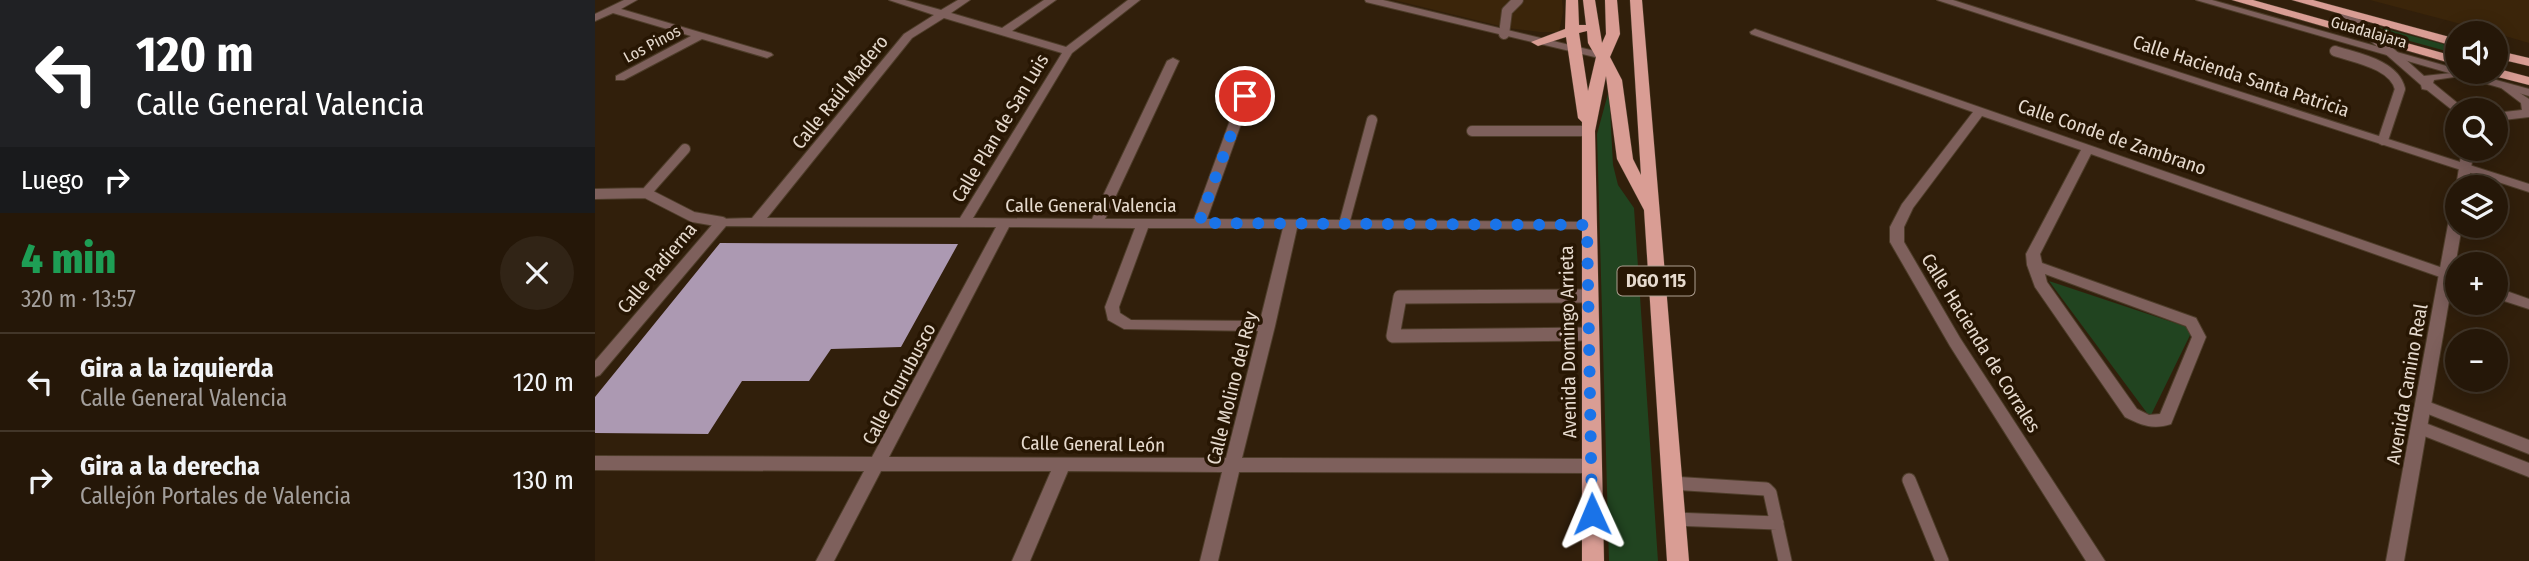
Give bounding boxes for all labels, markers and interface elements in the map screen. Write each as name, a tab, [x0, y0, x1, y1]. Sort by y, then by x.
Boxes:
street label: Guadalajara	[2329, 12, 2409, 52]
street label: Los Pinos	[620, 21, 684, 67]
map controls	[2445, 21, 2508, 392]
button: sound	[2445, 21, 2508, 84]
text: 120 m	[136, 25, 254, 84]
icon: left	[21, 28, 112, 119]
street label: Calle Raúl Madero	[787, 30, 893, 154]
street label: Calle Hacienda Santa Patricia	[2130, 30, 2352, 122]
street label: Calle Plan de San Luis	[947, 50, 1053, 206]
pin	[1215, 66, 1275, 126]
icon: arrive	[1226, 77, 1264, 115]
text: Calle General Valencia	[136, 85, 424, 123]
street label: Calle Conde de Zambrano	[2015, 94, 2209, 180]
button: search	[2445, 98, 2508, 161]
icon: right	[98, 161, 136, 199]
text: Luego	[21, 165, 84, 196]
button: layers	[2445, 175, 2508, 238]
street label: Calle General Valencia	[1005, 194, 1177, 217]
street label: Calle Padierna	[613, 218, 701, 318]
text: 4 min	[21, 234, 116, 284]
button: close	[500, 236, 574, 310]
street label: Avenida Domingo Arrieta	[1555, 245, 1581, 439]
street label: Calle Hacienda de Corrales	[1916, 249, 2046, 437]
button: +	[2445, 252, 2508, 315]
road number: DGO 115	[1618, 267, 1695, 296]
text: 320 m · 13:57	[21, 285, 136, 313]
street label: Avenida Camino Real	[2382, 302, 2432, 466]
street label: Calle Molino del Rey	[1202, 309, 1262, 467]
street label: Calle Churubusco	[857, 319, 941, 449]
button: −	[2445, 329, 2508, 392]
text: Gira a la izquierda	[80, 353, 274, 384]
icon: left	[21, 363, 59, 401]
text: 120 m	[513, 367, 574, 398]
text: Calle General Valencia	[80, 384, 287, 412]
street label: Calle General León	[1021, 431, 1165, 457]
text: Gira a la derecha	[80, 451, 260, 482]
icon: right	[21, 461, 59, 499]
text: 130 m	[512, 465, 574, 496]
position arrow	[1555, 477, 1629, 551]
text: Callejón Portales de Valencia	[80, 482, 351, 510]

